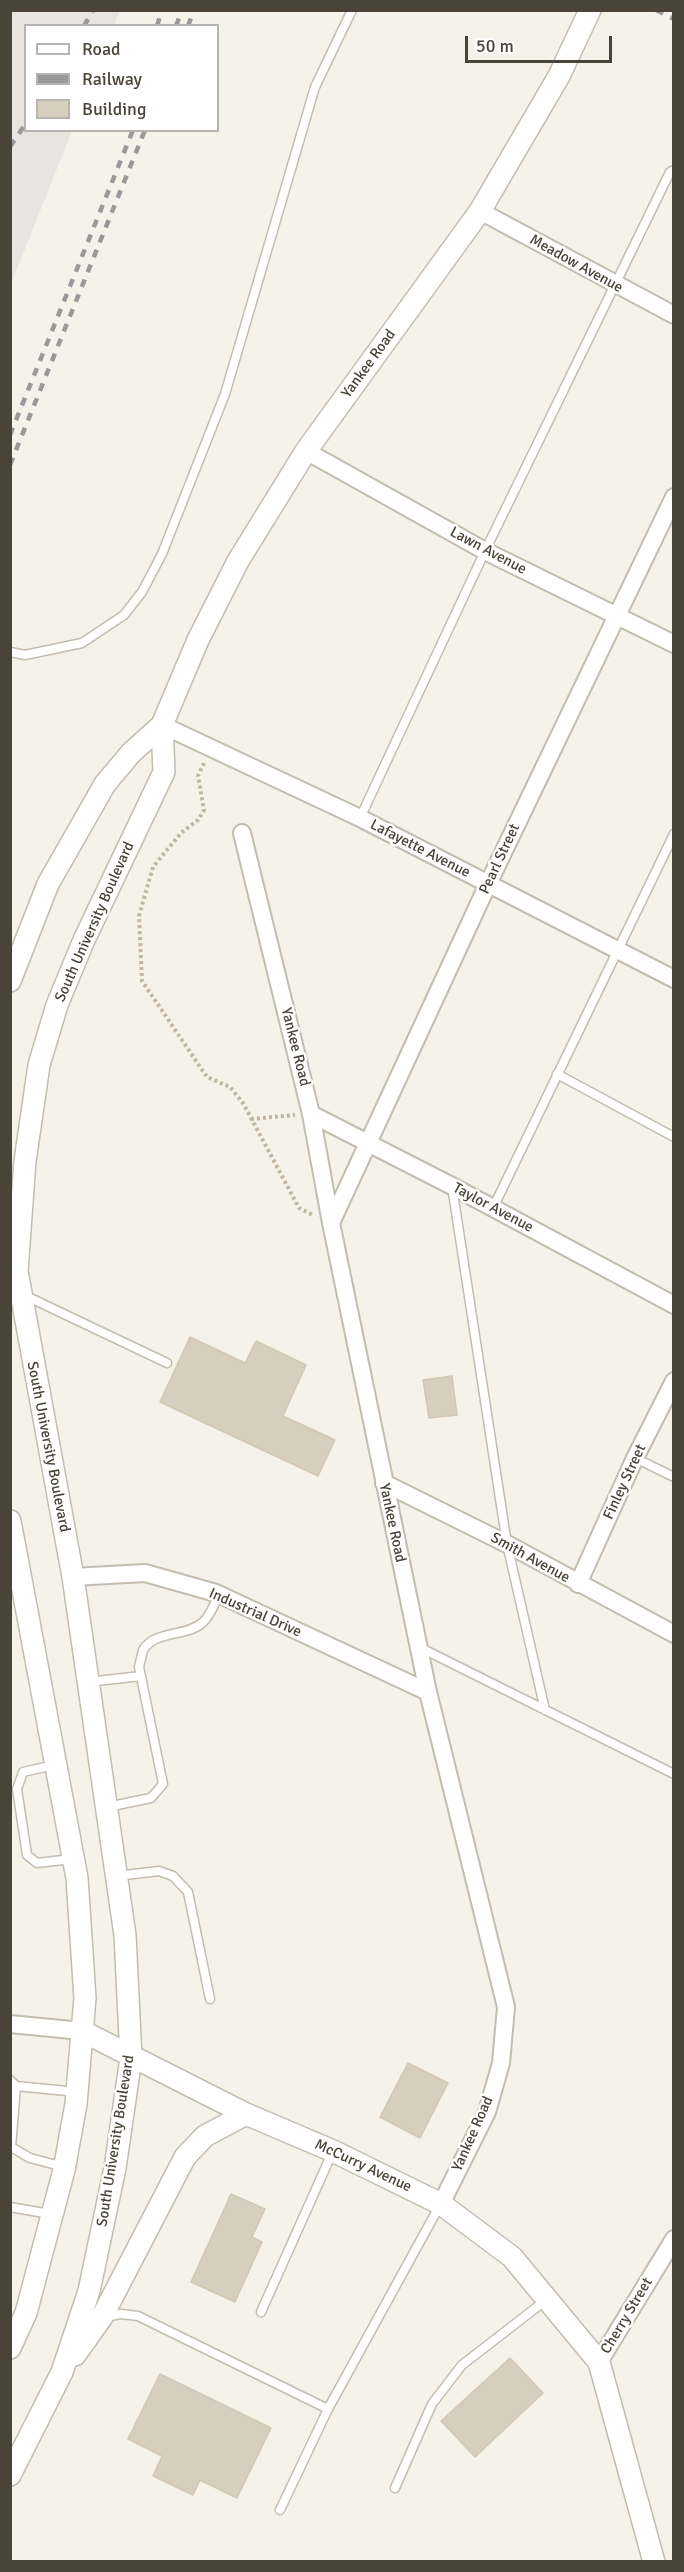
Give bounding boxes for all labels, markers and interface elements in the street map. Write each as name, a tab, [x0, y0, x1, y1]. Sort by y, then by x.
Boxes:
legend	[24, 24, 219, 132]
scale bar	[468, 24, 615, 62]
text: 50 m	[476, 35, 514, 57]
text: Road	[82, 38, 121, 60]
text: Railway	[82, 68, 142, 90]
text: Building	[82, 98, 146, 120]
street label: Meadow Avenue	[526, 231, 626, 297]
street label: Yankee Road	[338, 326, 400, 402]
street label: Lawn Avenue	[447, 523, 529, 579]
street label: Lafayette Avenue	[367, 816, 473, 882]
street label: Pearl Street	[476, 821, 524, 897]
street label: South University Boulevard	[52, 839, 138, 1005]
street label: Yankee Road	[277, 1006, 313, 1088]
street label: Taylor Avenue	[450, 1179, 536, 1237]
street label: South University Boulevard	[23, 1360, 73, 1534]
street label: Finley Street	[600, 1441, 650, 1523]
street label: Yankee Road	[375, 1482, 409, 1564]
street label: Smith Avenue	[487, 1529, 573, 1587]
street label: Industrial Drive	[206, 1585, 304, 1641]
street label: South University Boulevard	[94, 2054, 138, 2228]
street label: Yankee Road	[448, 2094, 498, 2174]
street label: McCurry Avenue	[312, 2136, 414, 2196]
street label: Cherry Street	[597, 2275, 657, 2357]

